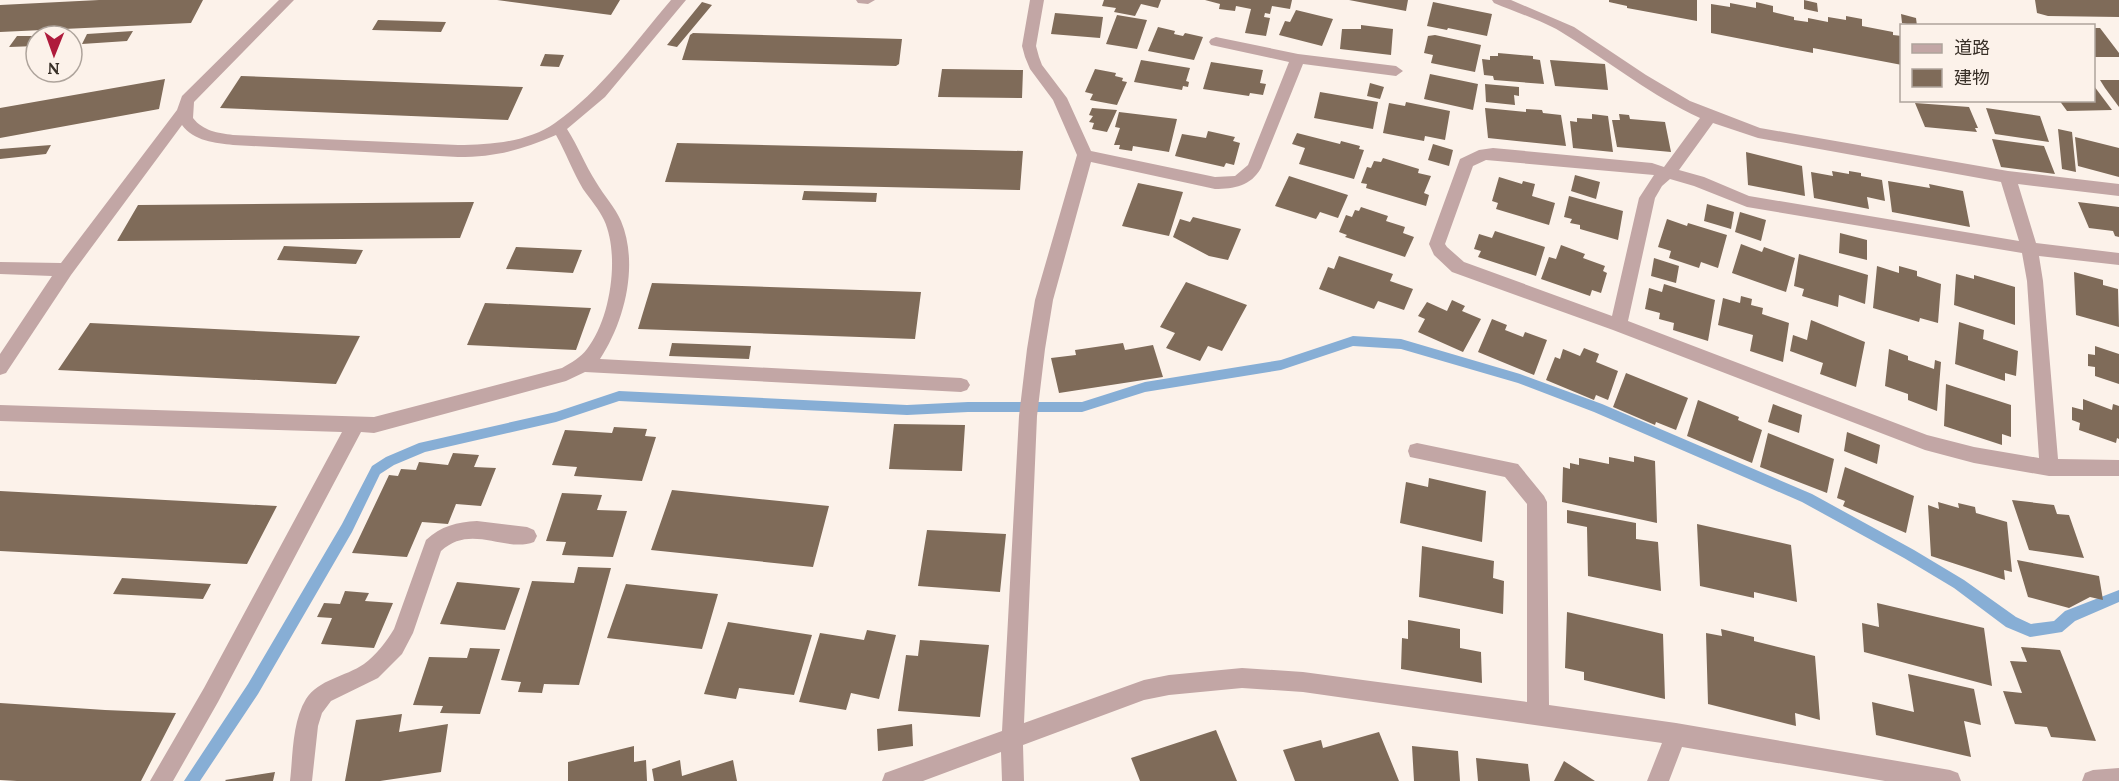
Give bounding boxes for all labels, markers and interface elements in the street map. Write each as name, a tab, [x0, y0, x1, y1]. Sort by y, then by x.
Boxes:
north arrow	[24, 24, 84, 84]
legend	[1900, 24, 2095, 102]
text: 道路	[1954, 36, 1990, 59]
text: N	[47, 59, 60, 79]
text: 建物	[1954, 66, 1990, 89]

